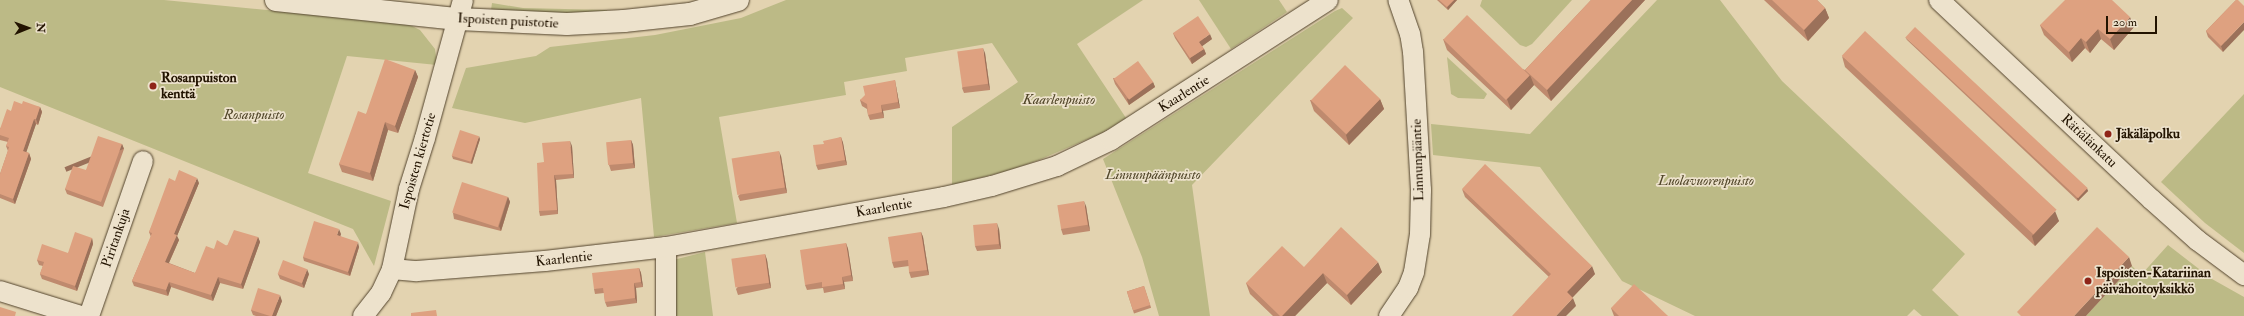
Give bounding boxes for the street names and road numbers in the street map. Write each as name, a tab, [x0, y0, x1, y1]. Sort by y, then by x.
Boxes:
street label: Ispoisten puistotie	[457, 10, 559, 32]
street label: Kaarlentie	[1155, 72, 1213, 116]
street label: Ispoisten kiertotie	[396, 111, 440, 211]
street label: Rätiälänkatu	[2057, 111, 2121, 171]
street label: Linnunpääntie	[1408, 119, 1428, 201]
street label: Kaarlentie	[854, 195, 914, 221]
street label: Piritankuja	[98, 206, 134, 270]
street label: Kaarlentie	[535, 248, 593, 270]

